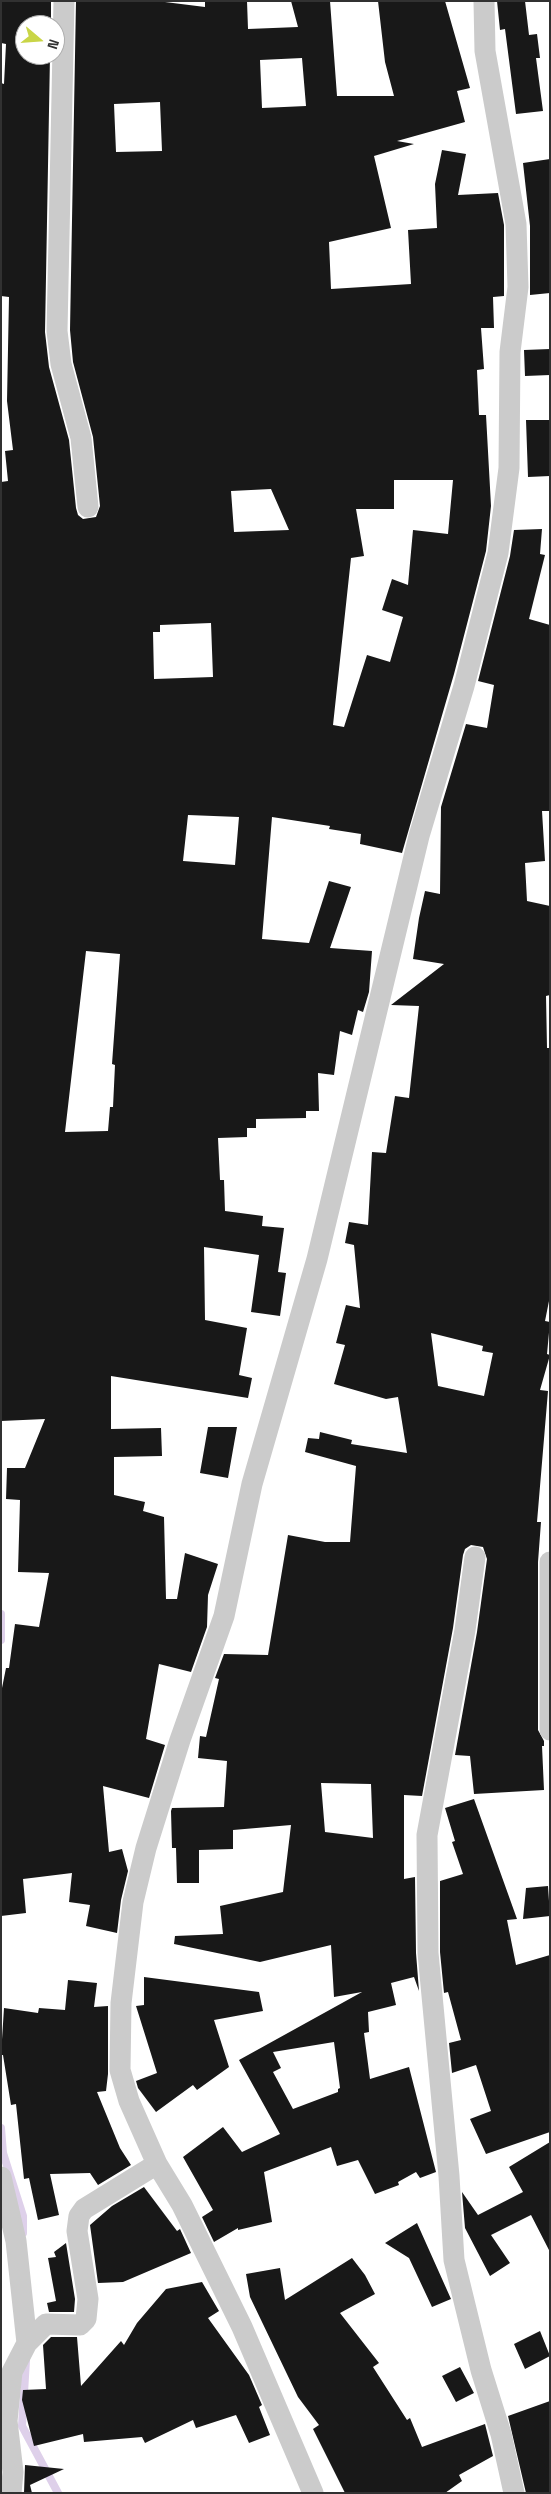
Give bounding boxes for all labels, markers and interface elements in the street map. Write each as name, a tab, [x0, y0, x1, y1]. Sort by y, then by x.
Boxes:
north arrow	[15, 15, 65, 65]
text: N	[43, 37, 63, 52]

